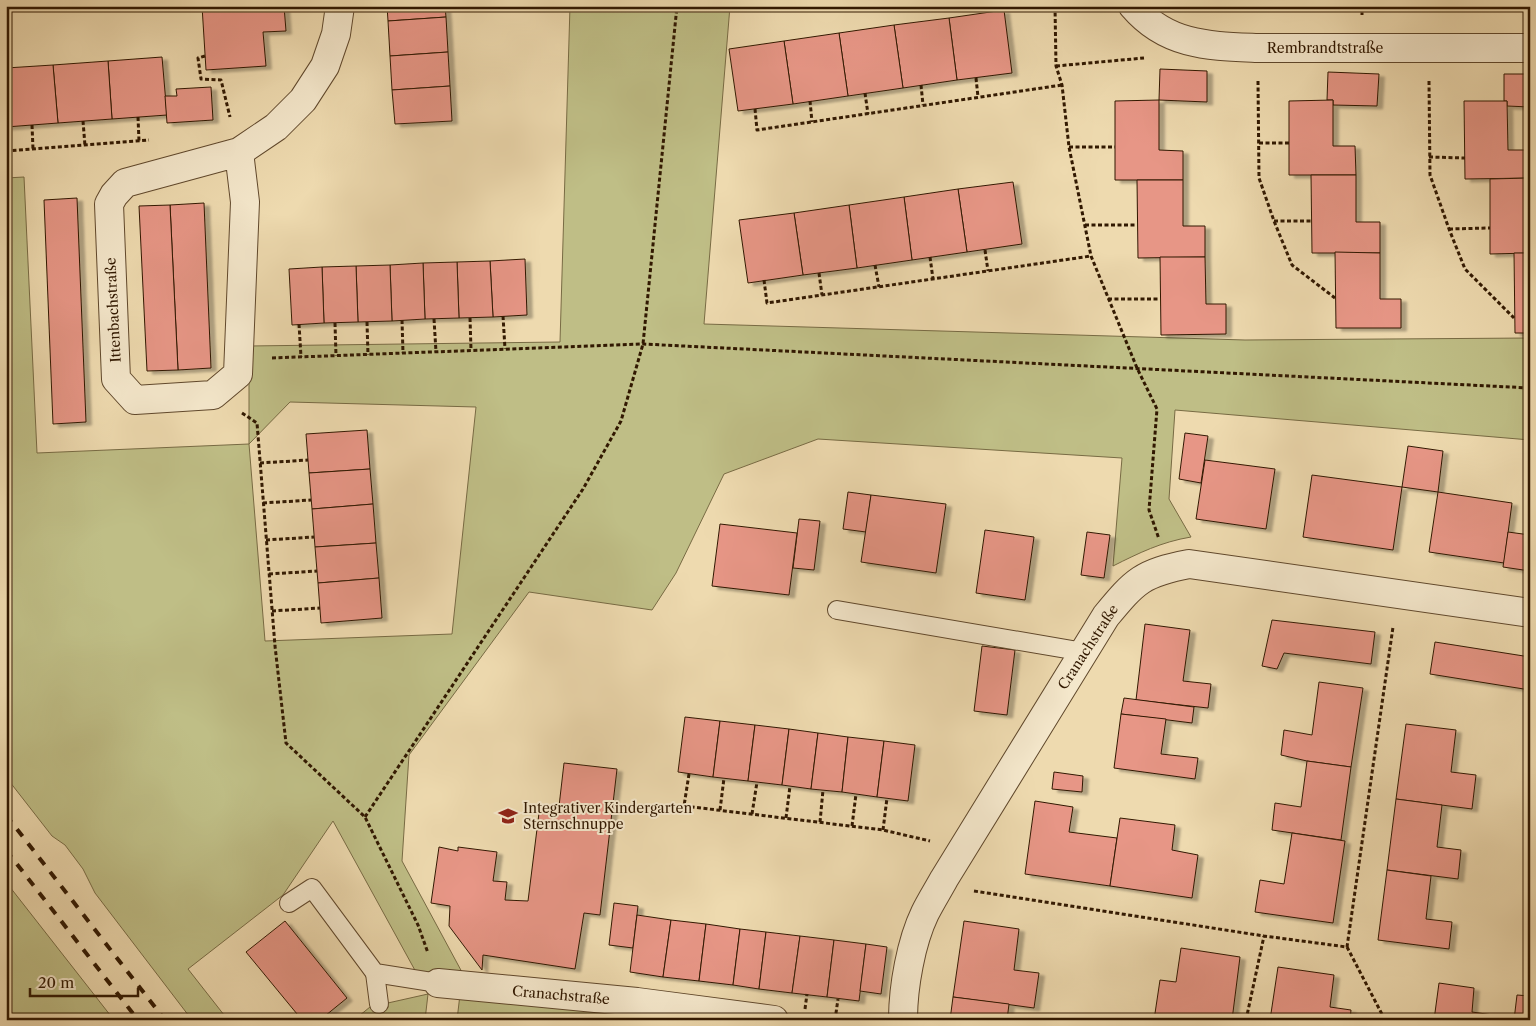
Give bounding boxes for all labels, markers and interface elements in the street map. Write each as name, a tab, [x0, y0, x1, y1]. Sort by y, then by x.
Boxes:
street label: Rembrandtstraße	[1267, 39, 1384, 57]
street label: Ittenbachstraße	[101, 257, 125, 363]
street label: Cranachstraße	[1054, 601, 1122, 693]
place label: Integrativer Kindergarten Sternschnuppe	[523, 799, 692, 833]
school or university icon: Integrativer Kindergarten Sternschnuppe	[497, 805, 519, 827]
scale bar	[30, 966, 138, 998]
text: 20 m	[38, 973, 74, 992]
street label: Cranachstraße	[511, 982, 611, 1008]

